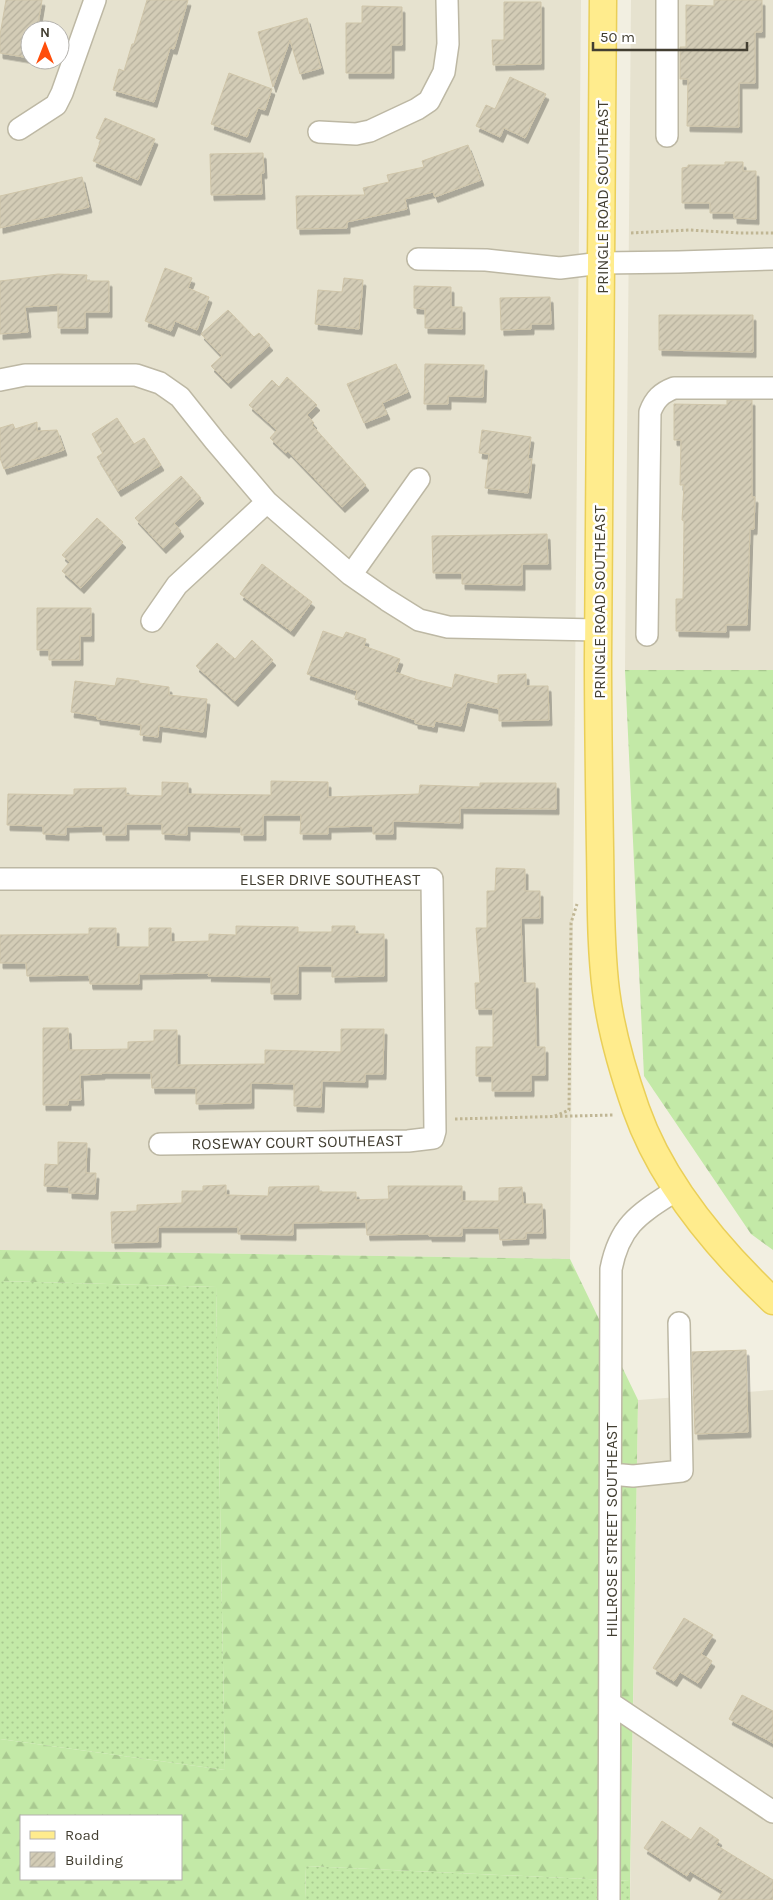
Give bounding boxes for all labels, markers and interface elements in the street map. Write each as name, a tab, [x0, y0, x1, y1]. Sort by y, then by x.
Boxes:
north arrow	[20, 20, 70, 70]
scale bar	[593, 20, 747, 52]
text: N	[40, 24, 50, 41]
text: 50 m	[600, 28, 635, 46]
street label: PRINGLE ROAD SOUTHEAST	[593, 100, 612, 294]
street label: PRINGLE ROAD SOUTHEAST	[590, 505, 609, 699]
street label: ELSER DRIVE SOUTHEAST	[240, 870, 420, 889]
street label: ROSEWAY COURT SOUTHEAST	[191, 1131, 403, 1153]
street label: HILLROSE STREET SOUTHEAST	[602, 1422, 621, 1638]
legend	[20, 1815, 182, 1880]
text: Road	[65, 1826, 100, 1844]
text: Building	[65, 1851, 123, 1869]

